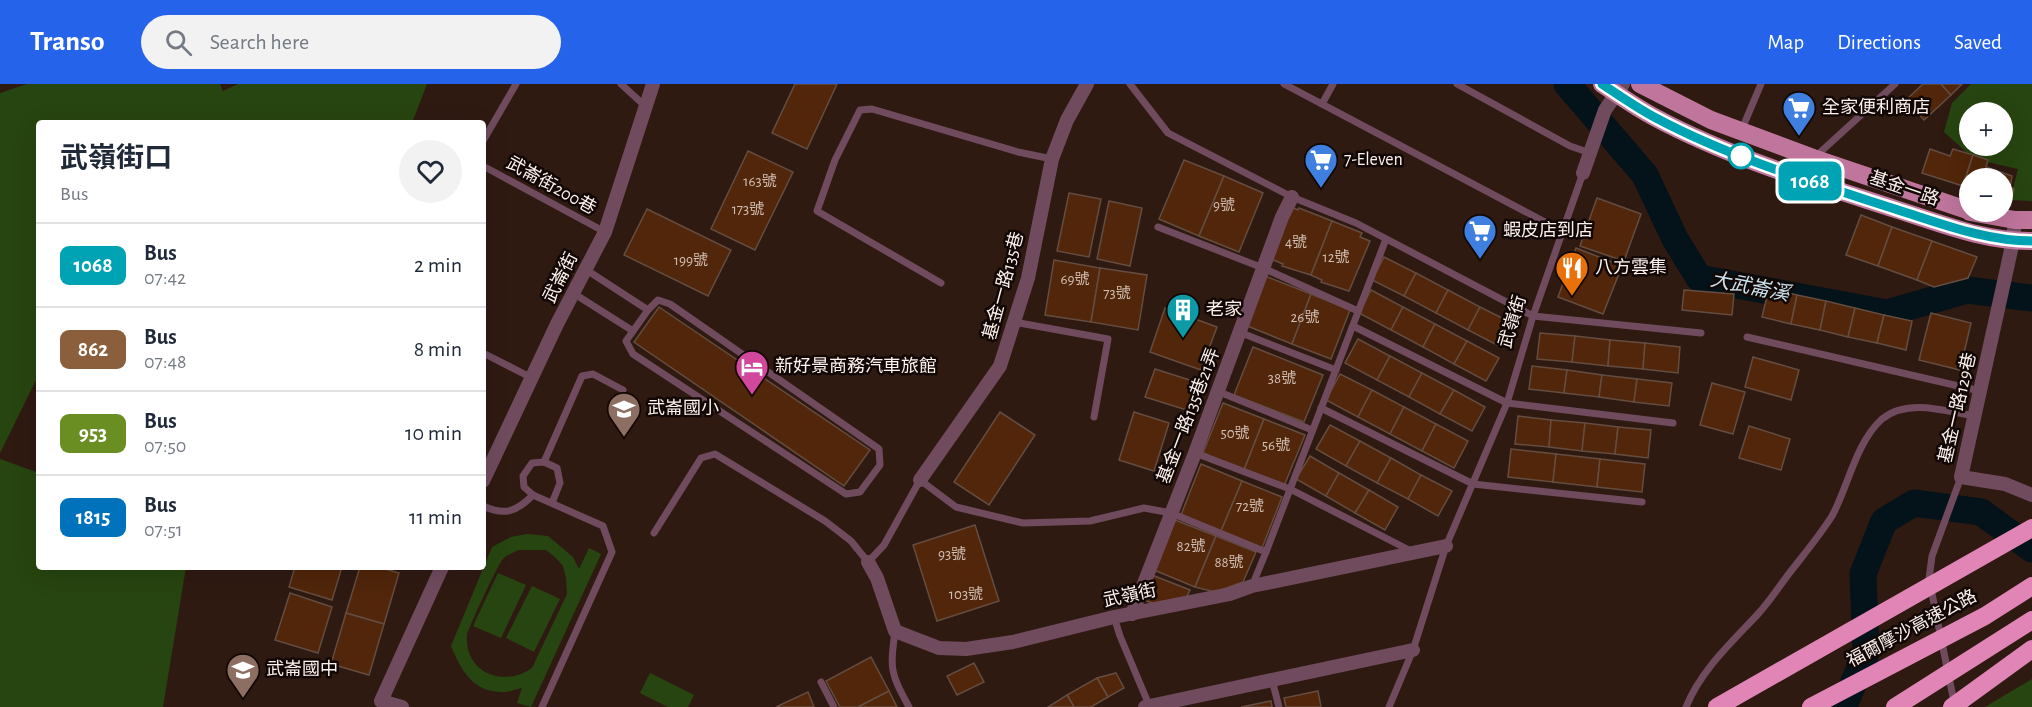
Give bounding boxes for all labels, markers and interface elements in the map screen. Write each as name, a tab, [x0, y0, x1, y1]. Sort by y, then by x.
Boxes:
search box	[141, 15, 561, 69]
icon: search	[162, 26, 195, 59]
text: Transo	[30, 28, 105, 56]
text: Search here	[210, 31, 309, 53]
text: Map	[1768, 32, 1804, 53]
text: Directions	[1837, 32, 1921, 53]
text: Saved	[1954, 32, 2002, 53]
supermarket icon: 全家便利商店	[1781, 90, 1817, 137]
place label: 全家便利商店	[1822, 97, 1930, 117]
map controls	[1959, 102, 2013, 222]
button: +	[1959, 102, 2013, 156]
button: heart	[399, 140, 462, 203]
supermarket icon: 7-Eleven	[1303, 142, 1339, 189]
unlabelled marker	[1728, 143, 1754, 169]
text: 武嶺街口	[60, 145, 172, 173]
place label: 7-Eleven	[1344, 151, 1403, 169]
street label: 武崙街200巷	[503, 152, 600, 218]
line badge: 1068	[1768, 162, 1852, 200]
street label: 基金一路	[1867, 167, 1942, 209]
button: −	[1959, 168, 2013, 222]
text: 1068	[1791, 171, 1830, 192]
house number: 163號	[743, 173, 777, 189]
text: Bus	[60, 184, 88, 204]
house number: 9號	[1213, 197, 1235, 213]
house number: 173號	[732, 201, 764, 217]
supermarket icon: 蝦皮店到店	[1462, 213, 1498, 260]
place label: 蝦皮店到店	[1503, 220, 1593, 240]
street label: 基金一路135巷	[979, 229, 1027, 342]
house number: 4號	[1285, 234, 1307, 250]
text: Bus	[144, 242, 177, 264]
street label: 武崙街	[539, 249, 581, 306]
house number: 12號	[1323, 249, 1350, 265]
restaurant icon: 八方雲集	[1554, 250, 1590, 297]
house number: 199號	[674, 252, 708, 268]
text: 2 min	[414, 254, 462, 276]
text: 1068	[74, 255, 113, 276]
place label: 八方雲集	[1595, 257, 1667, 277]
text: 07:42	[144, 268, 186, 288]
water label: 大武崙溪	[1709, 269, 1794, 305]
house number: 69號	[1060, 271, 1090, 287]
house number: 73號	[1103, 285, 1131, 301]
building icon: 老家	[1165, 292, 1201, 339]
street label: 武嶺街	[1495, 293, 1530, 350]
place label: 老家	[1206, 299, 1242, 319]
house number: 26號	[1291, 309, 1319, 325]
text: Bus	[144, 326, 177, 348]
text: 8 min	[414, 338, 462, 360]
text: 862	[78, 339, 108, 360]
street label: 基金一路135巷21弄	[1153, 345, 1223, 486]
hotel icon: 新好景商務汽車旅館	[734, 349, 770, 396]
street label: 基金一路129巷	[1935, 351, 1979, 465]
text: 07:48	[144, 352, 187, 372]
place label: 新好景商務汽車旅館	[775, 356, 937, 376]
house number: 38號	[1268, 370, 1296, 386]
school or university icon: 武崙國小	[606, 391, 642, 438]
place label: 武崙國小	[647, 398, 719, 418]
text: Bus	[144, 410, 177, 432]
text: 10 min	[405, 422, 462, 444]
text: 953	[79, 423, 107, 444]
house number: 50號	[1220, 425, 1250, 441]
text: 07:50	[144, 436, 186, 456]
house number: 56號	[1262, 437, 1290, 453]
text: Bus	[144, 494, 177, 516]
house number: 72號	[1236, 498, 1264, 514]
text: 11 min	[409, 506, 462, 528]
text: 1815	[76, 507, 110, 528]
text: 07:51	[144, 520, 183, 540]
house number: 82號	[1177, 538, 1205, 554]
house number: 93號	[938, 546, 966, 562]
house number: 88號	[1214, 554, 1244, 570]
street label: 武嶺街	[1101, 580, 1158, 610]
street label: 福爾摩沙高速公路	[1843, 585, 1980, 671]
house number: 103號	[949, 586, 983, 602]
school or university icon: 武崙國中	[225, 652, 261, 699]
place label: 武崙國中	[266, 659, 338, 679]

